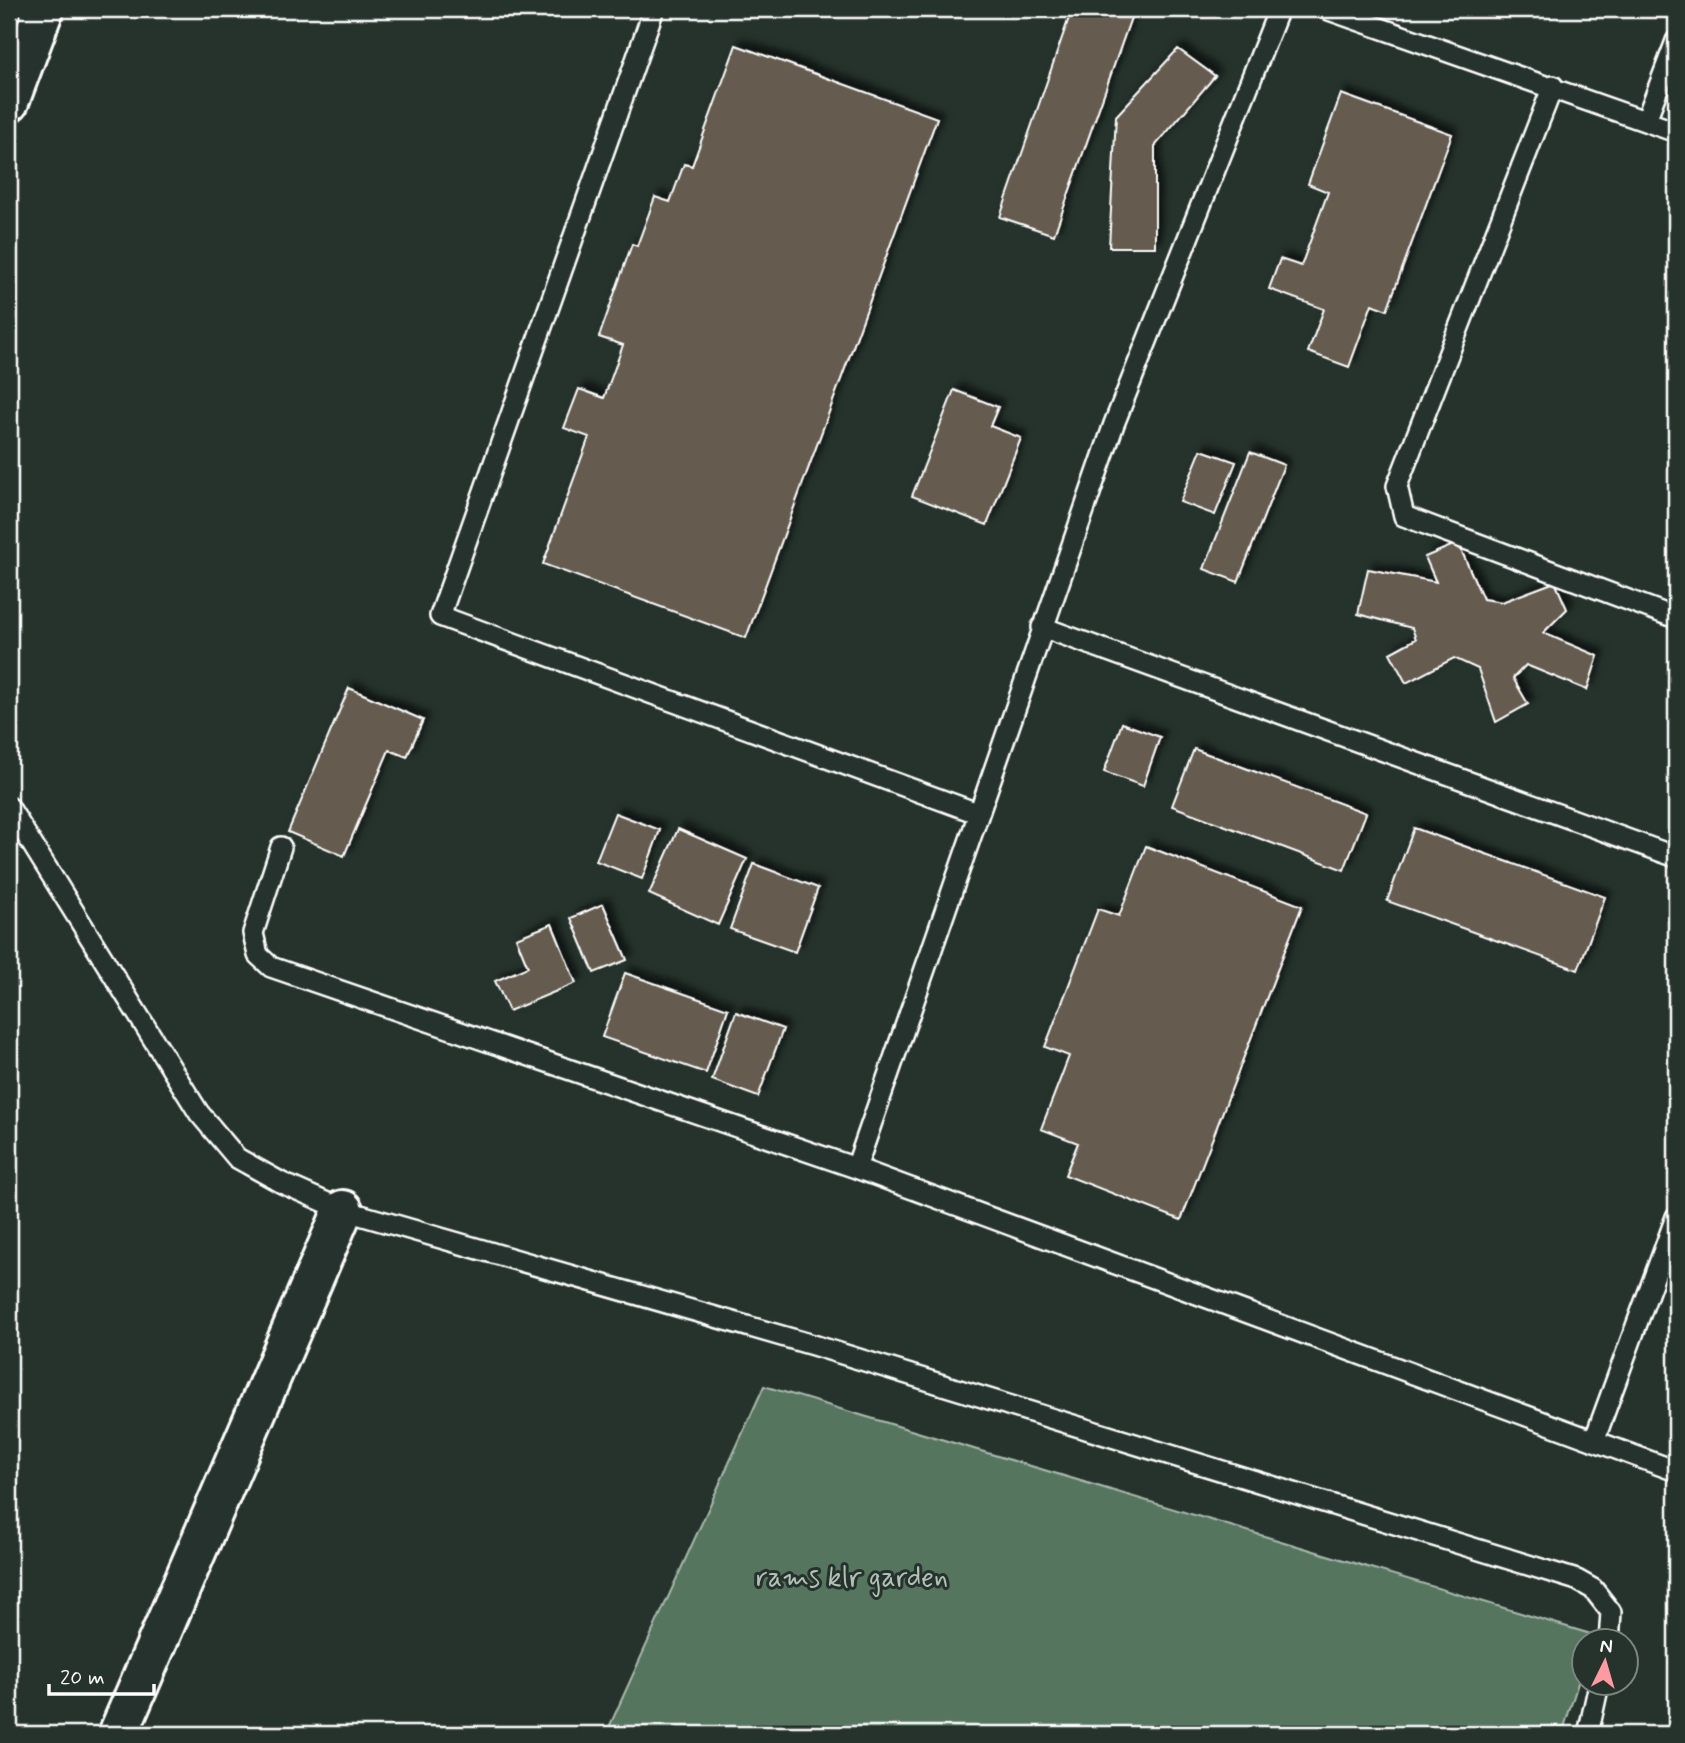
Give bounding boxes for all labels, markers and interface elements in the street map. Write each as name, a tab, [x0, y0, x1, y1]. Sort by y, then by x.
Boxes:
park label: rams klr garden	[756, 1560, 948, 1597]
north arrow	[1570, 1628, 1640, 1698]
text: N	[1599, 1634, 1614, 1660]
scale bar	[49, 1652, 154, 1696]
text: 20 m	[60, 1664, 105, 1692]

